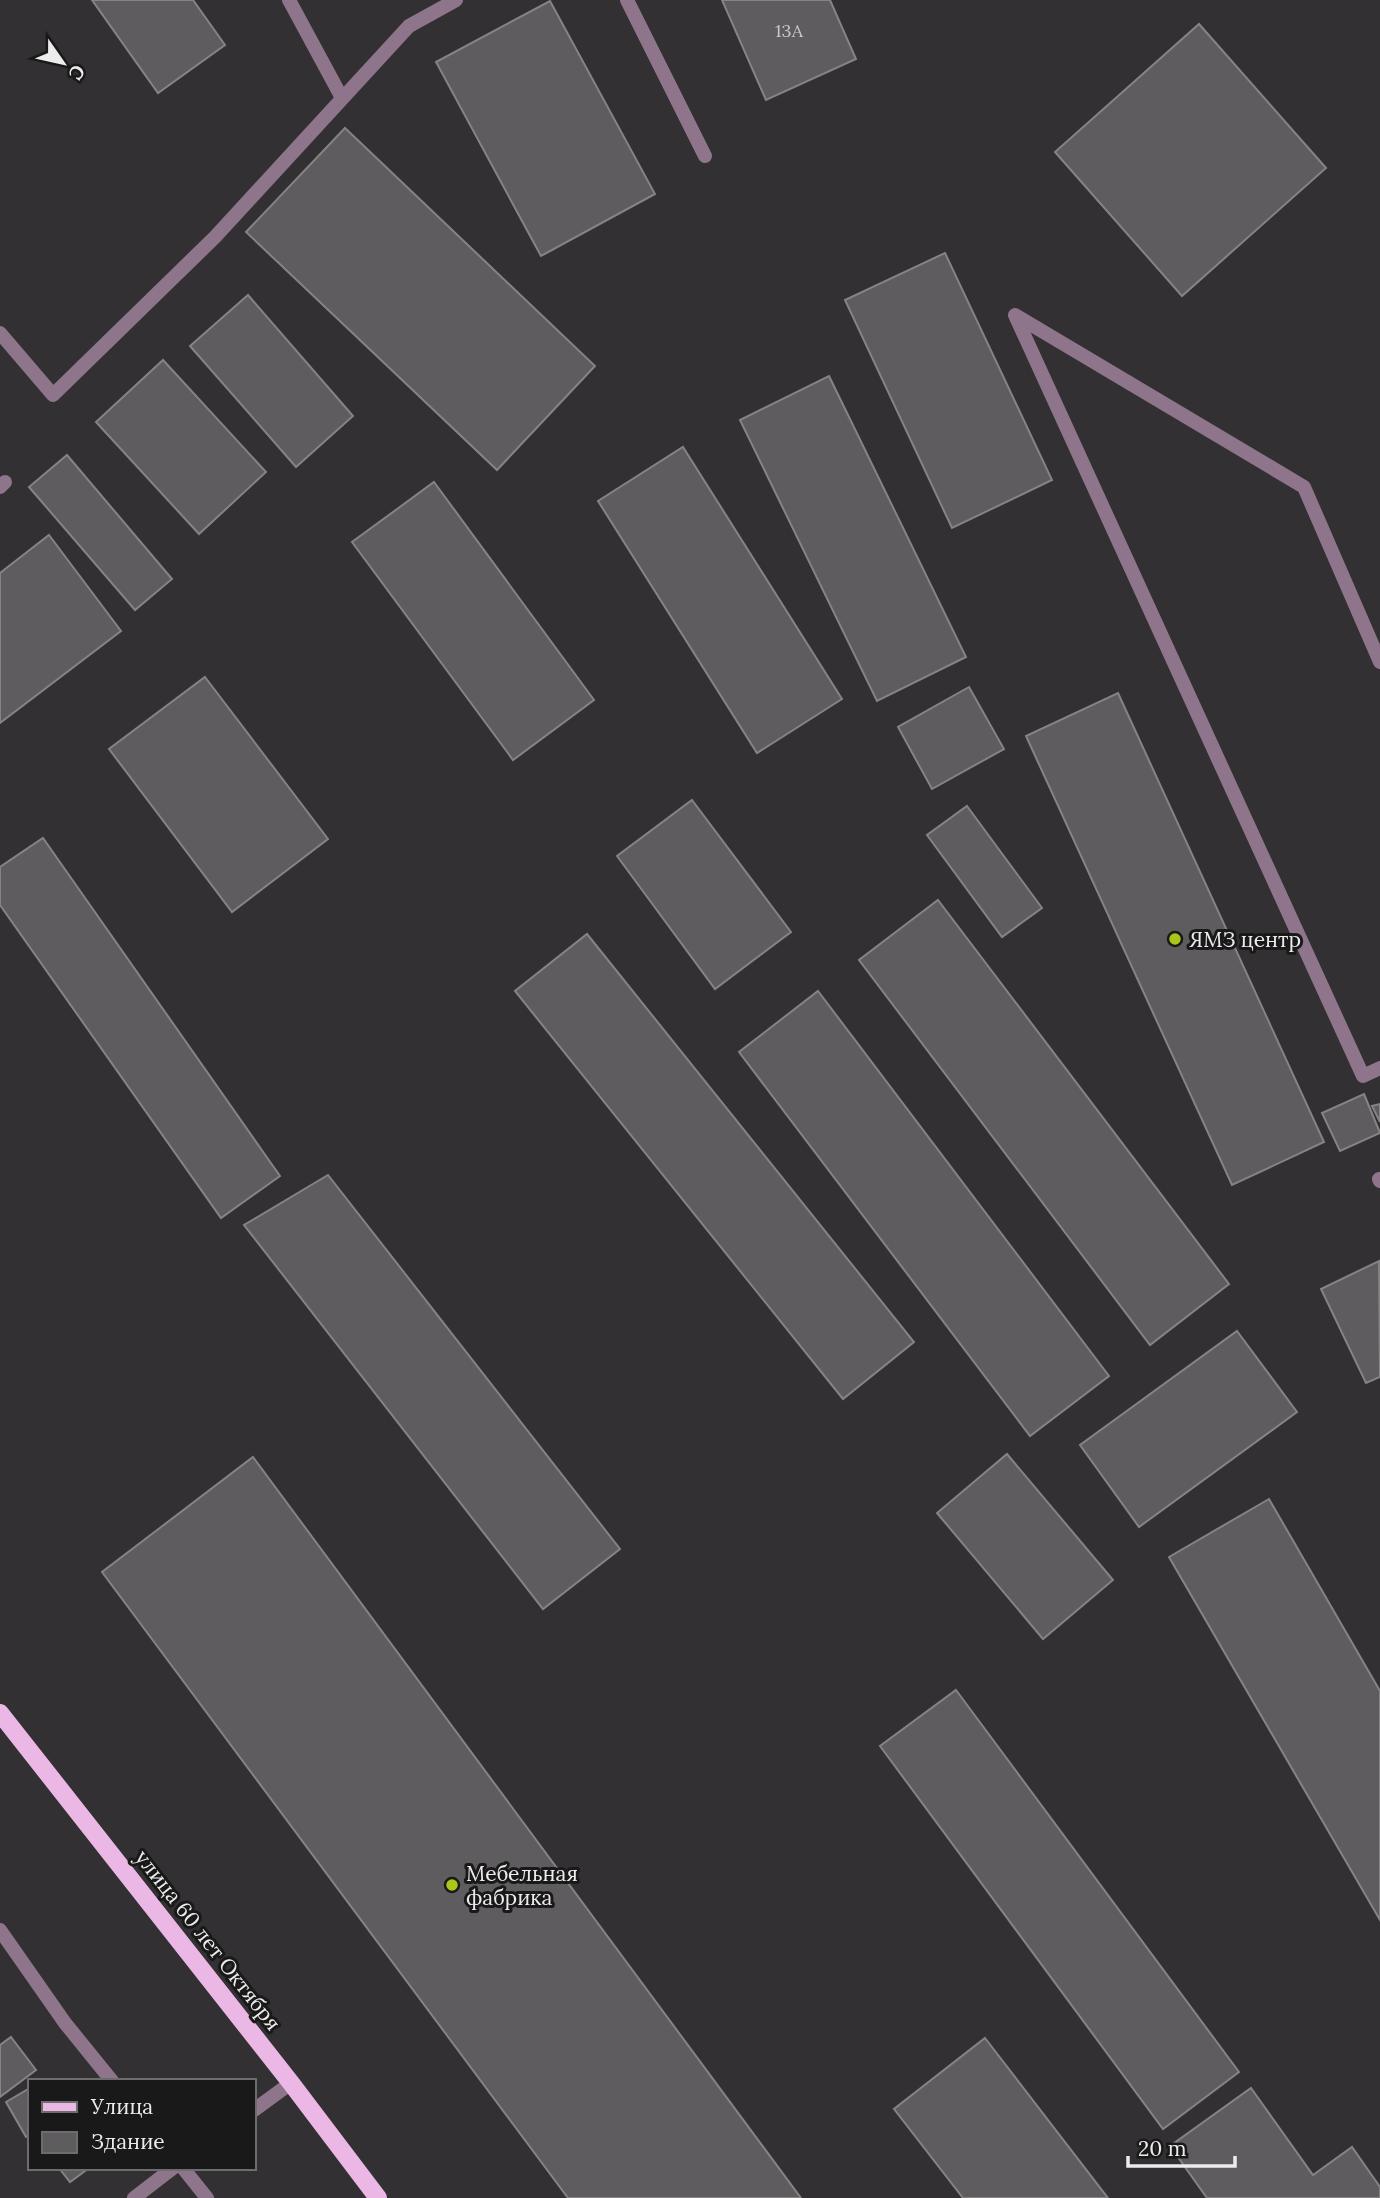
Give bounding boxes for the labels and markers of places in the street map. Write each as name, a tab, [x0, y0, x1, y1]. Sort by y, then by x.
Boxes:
place label: ЯМЗ центр	[1189, 926, 1301, 953]
marker: ЯМЗ центр	[1167, 931, 1183, 947]
place label: Мебельная фабрика	[466, 1860, 578, 1911]
marker: Мебельная фабрика	[444, 1877, 460, 1893]

